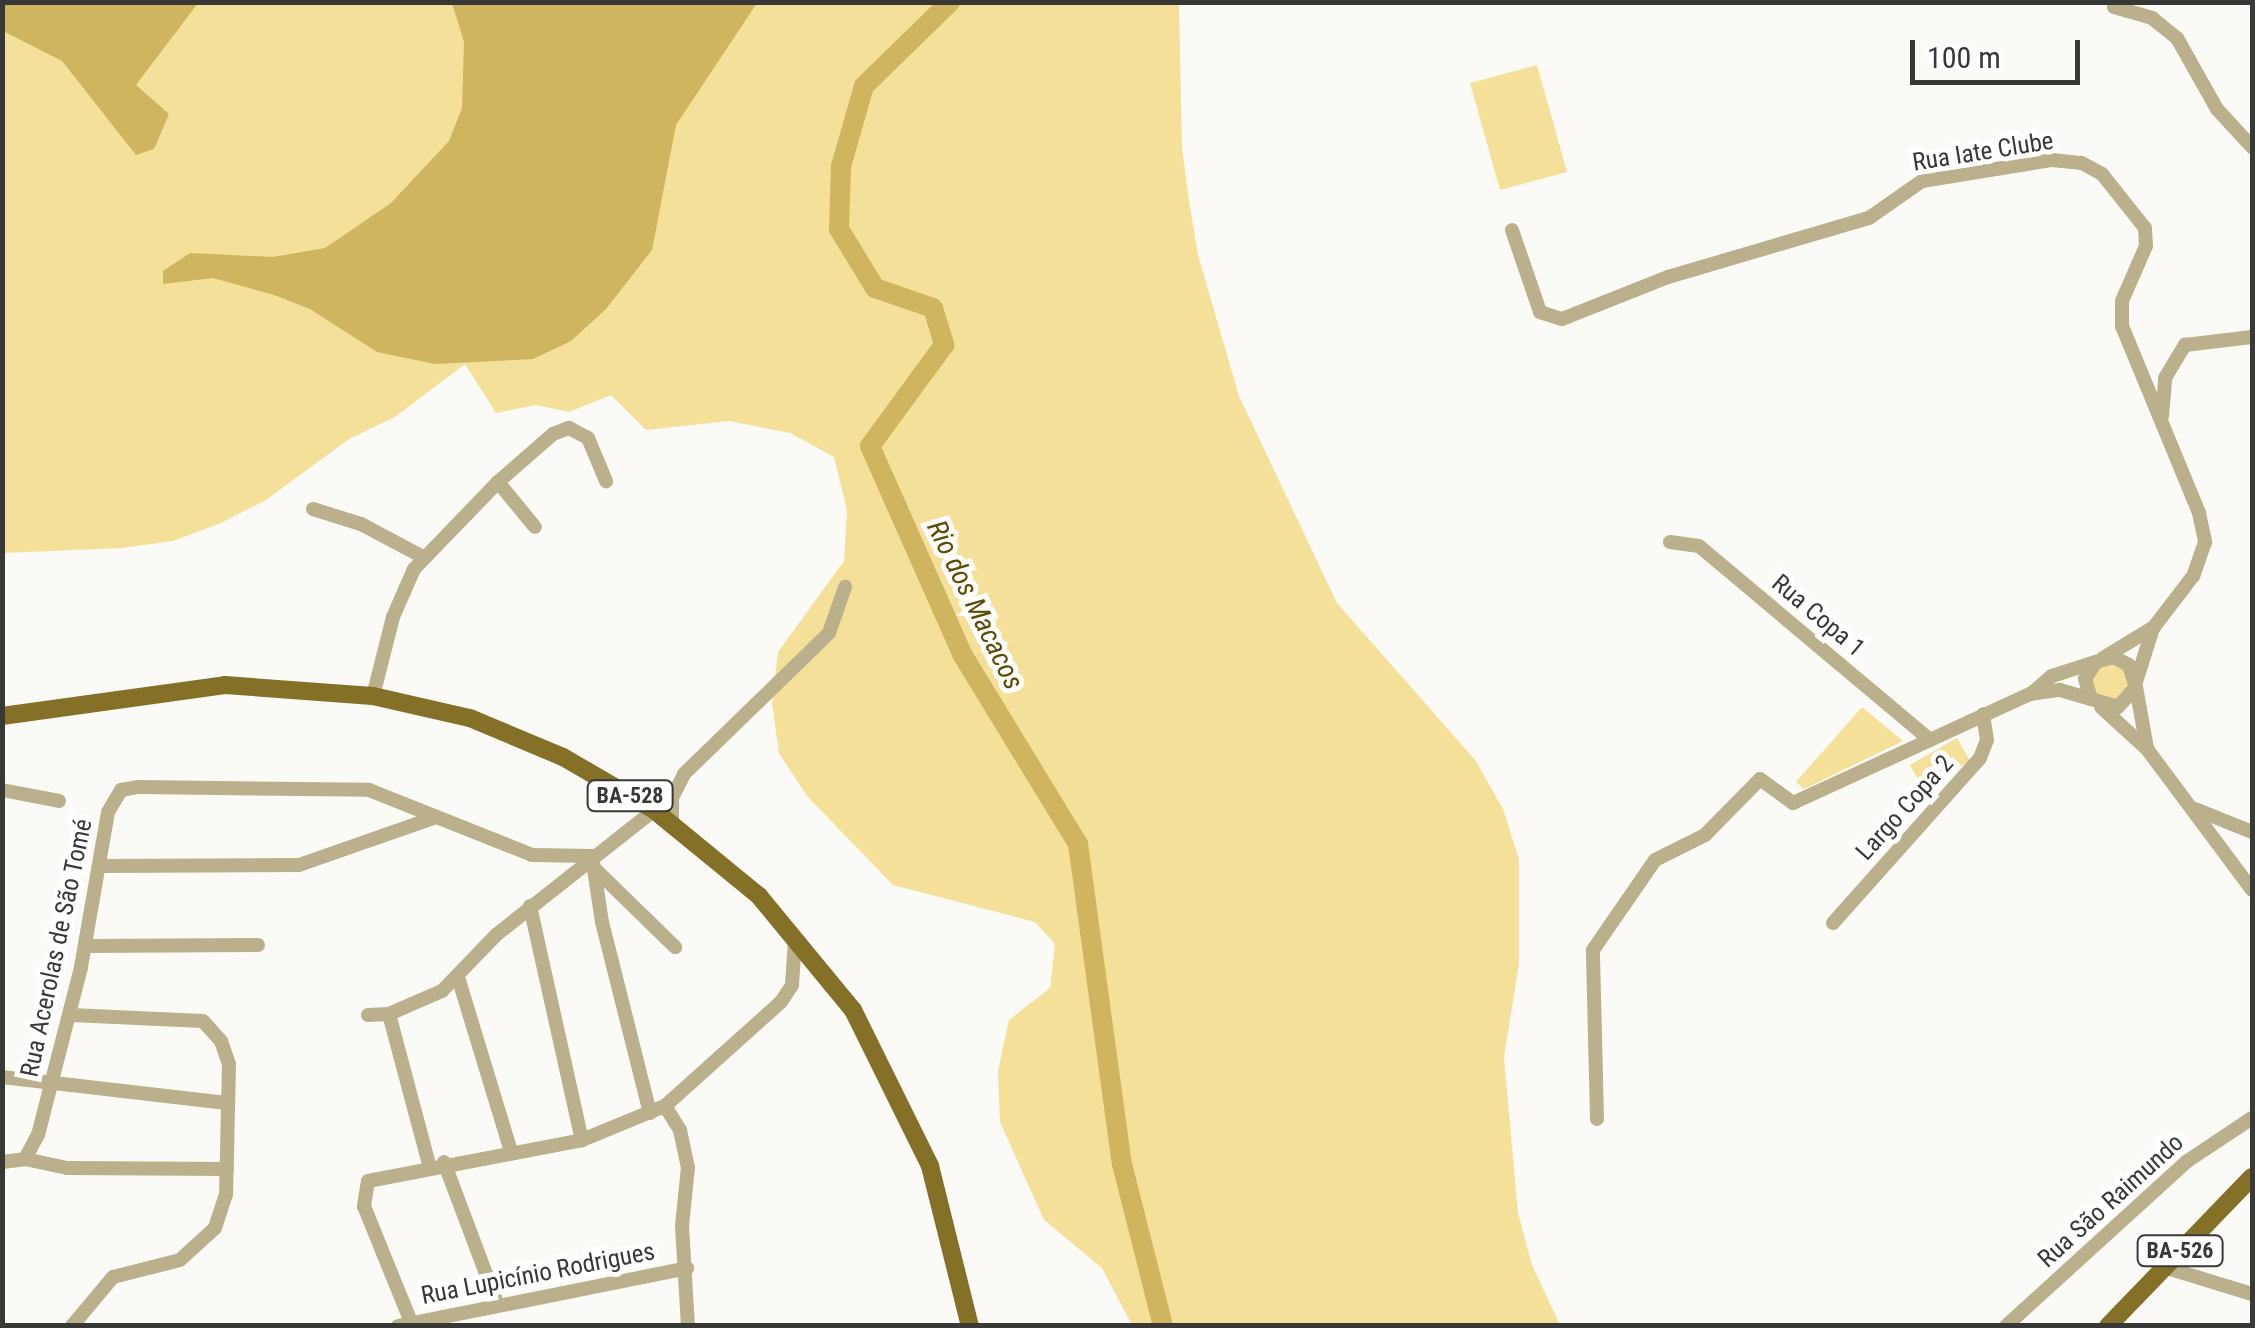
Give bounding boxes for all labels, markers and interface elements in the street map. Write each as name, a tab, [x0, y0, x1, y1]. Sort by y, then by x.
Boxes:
scale bar	[1915, 20, 2085, 82]
text: 100 m	[1927, 40, 2001, 75]
street label: Rua Iate Clube	[1910, 126, 2056, 178]
water label: Rio dos Macacos	[920, 515, 1030, 695]
street label: Rua Copa 1	[1765, 568, 1871, 664]
street label: Largo Copa 2	[1850, 749, 1960, 867]
road number: BA-528	[585, 779, 675, 813]
street label: Rua Acerolas de São Tomé	[15, 816, 99, 1080]
street label: Rua São Raimundo	[2032, 1128, 2190, 1274]
road number: BA-526	[2135, 1234, 2225, 1268]
street label: Rua Lupicínio Rodrigues	[419, 1237, 657, 1311]

